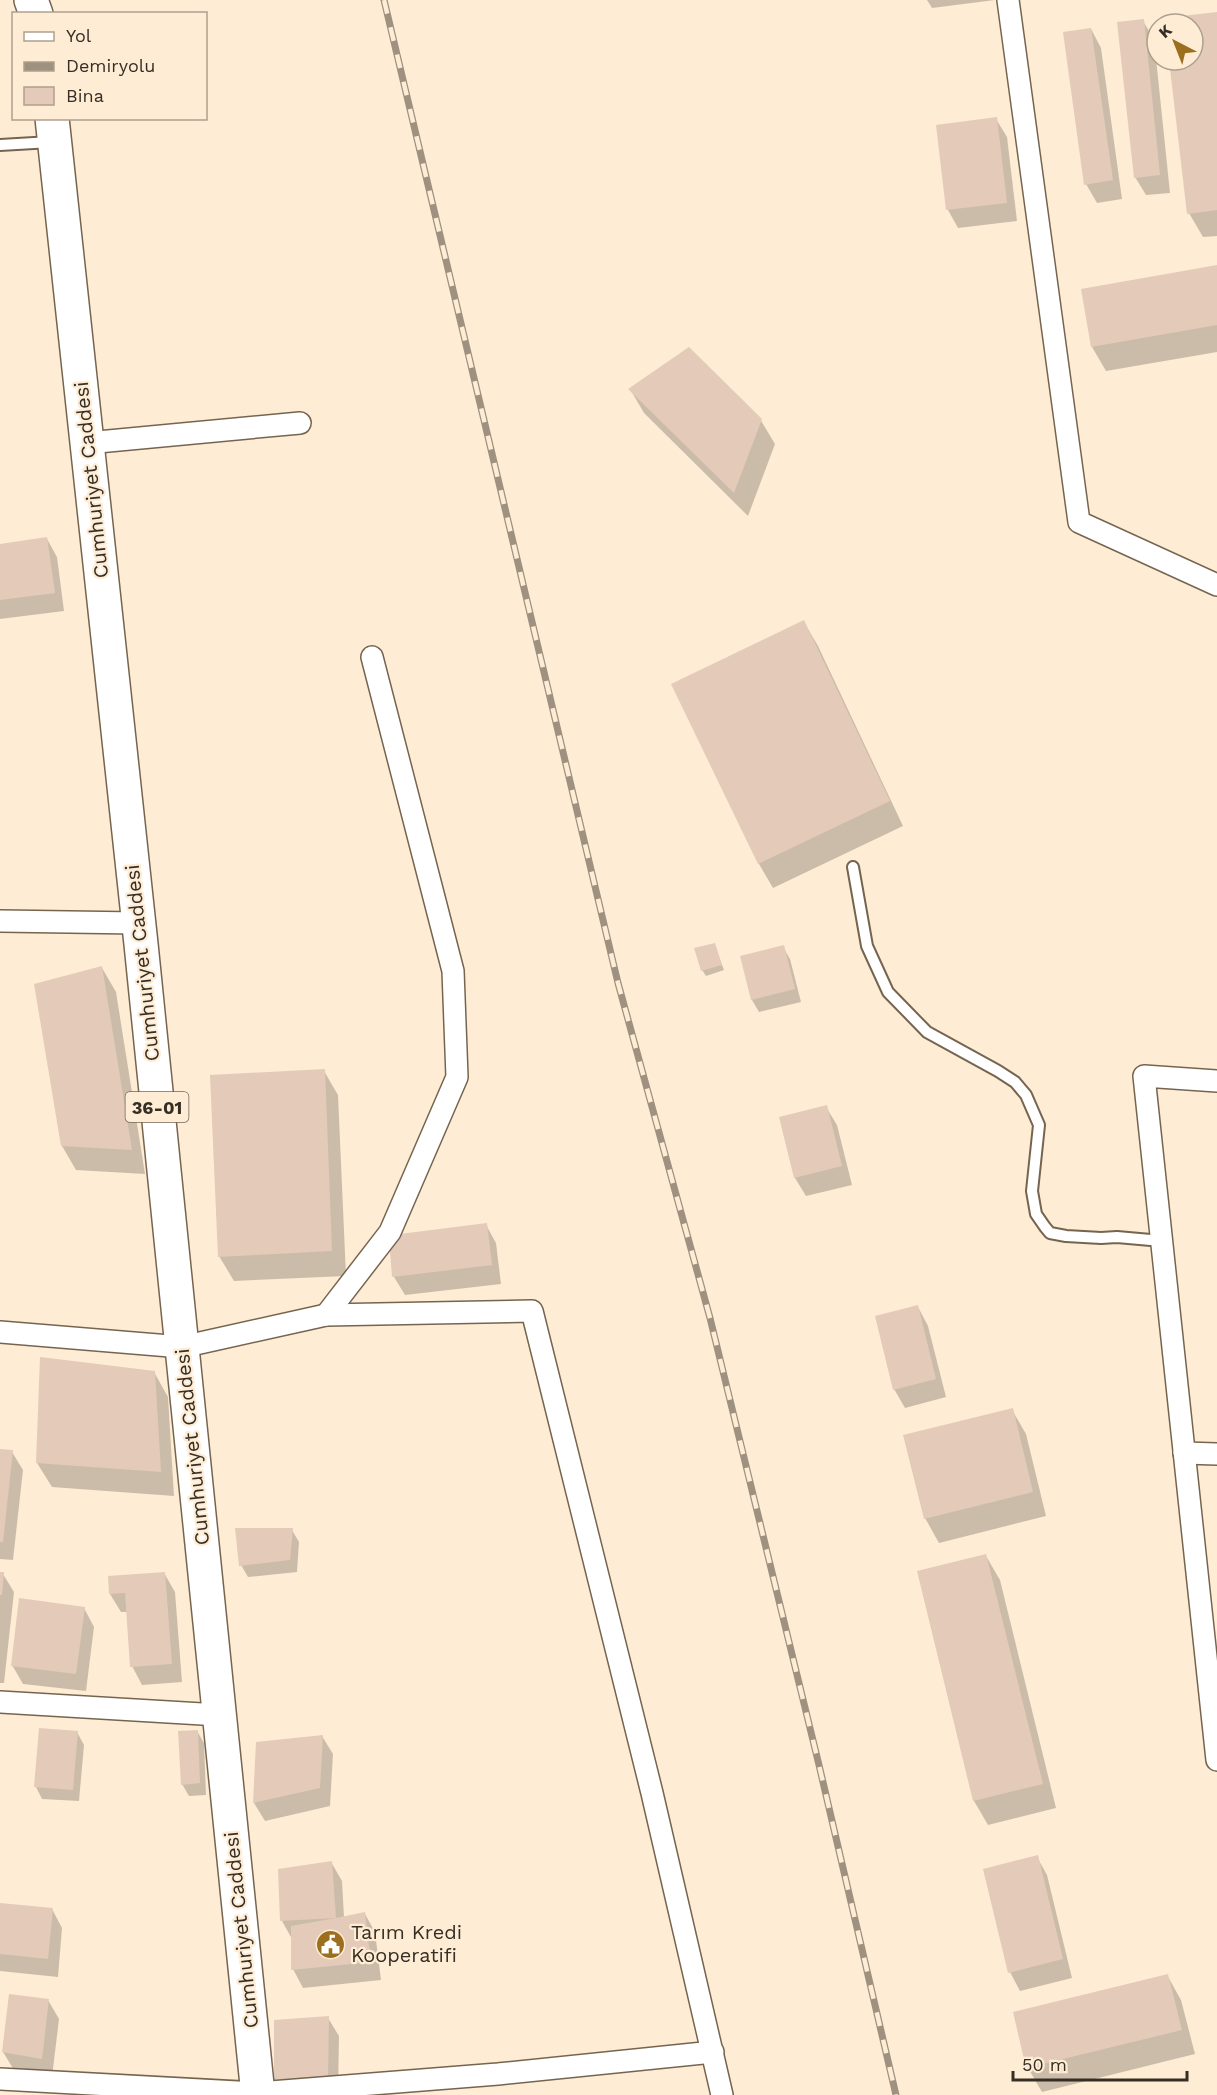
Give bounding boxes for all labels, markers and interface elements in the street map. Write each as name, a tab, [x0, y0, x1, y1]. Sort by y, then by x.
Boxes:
legend	[12, 12, 207, 120]
north arrow	[1145, 12, 1205, 72]
text: K	[1155, 20, 1176, 42]
text: Yol	[66, 25, 92, 46]
text: Demiryolu	[66, 55, 155, 76]
text: Bina	[66, 85, 104, 106]
street label: Cumhuriyet Caddesi	[69, 380, 113, 580]
street label: Cumhuriyet Caddesi	[120, 863, 164, 1063]
road number: 36-01	[126, 1092, 188, 1122]
street label: Cumhuriyet Caddesi	[170, 1347, 214, 1547]
street label: Cumhuriyet Caddesi	[219, 1830, 263, 2030]
place label: Tarım Kredi Kooperatifi	[351, 1920, 462, 1967]
public building icon: Tarım Kredi Kooperatifi	[314, 1928, 346, 1960]
scale bar	[1013, 2044, 1187, 2082]
text: 50 m	[1022, 2054, 1067, 2075]

